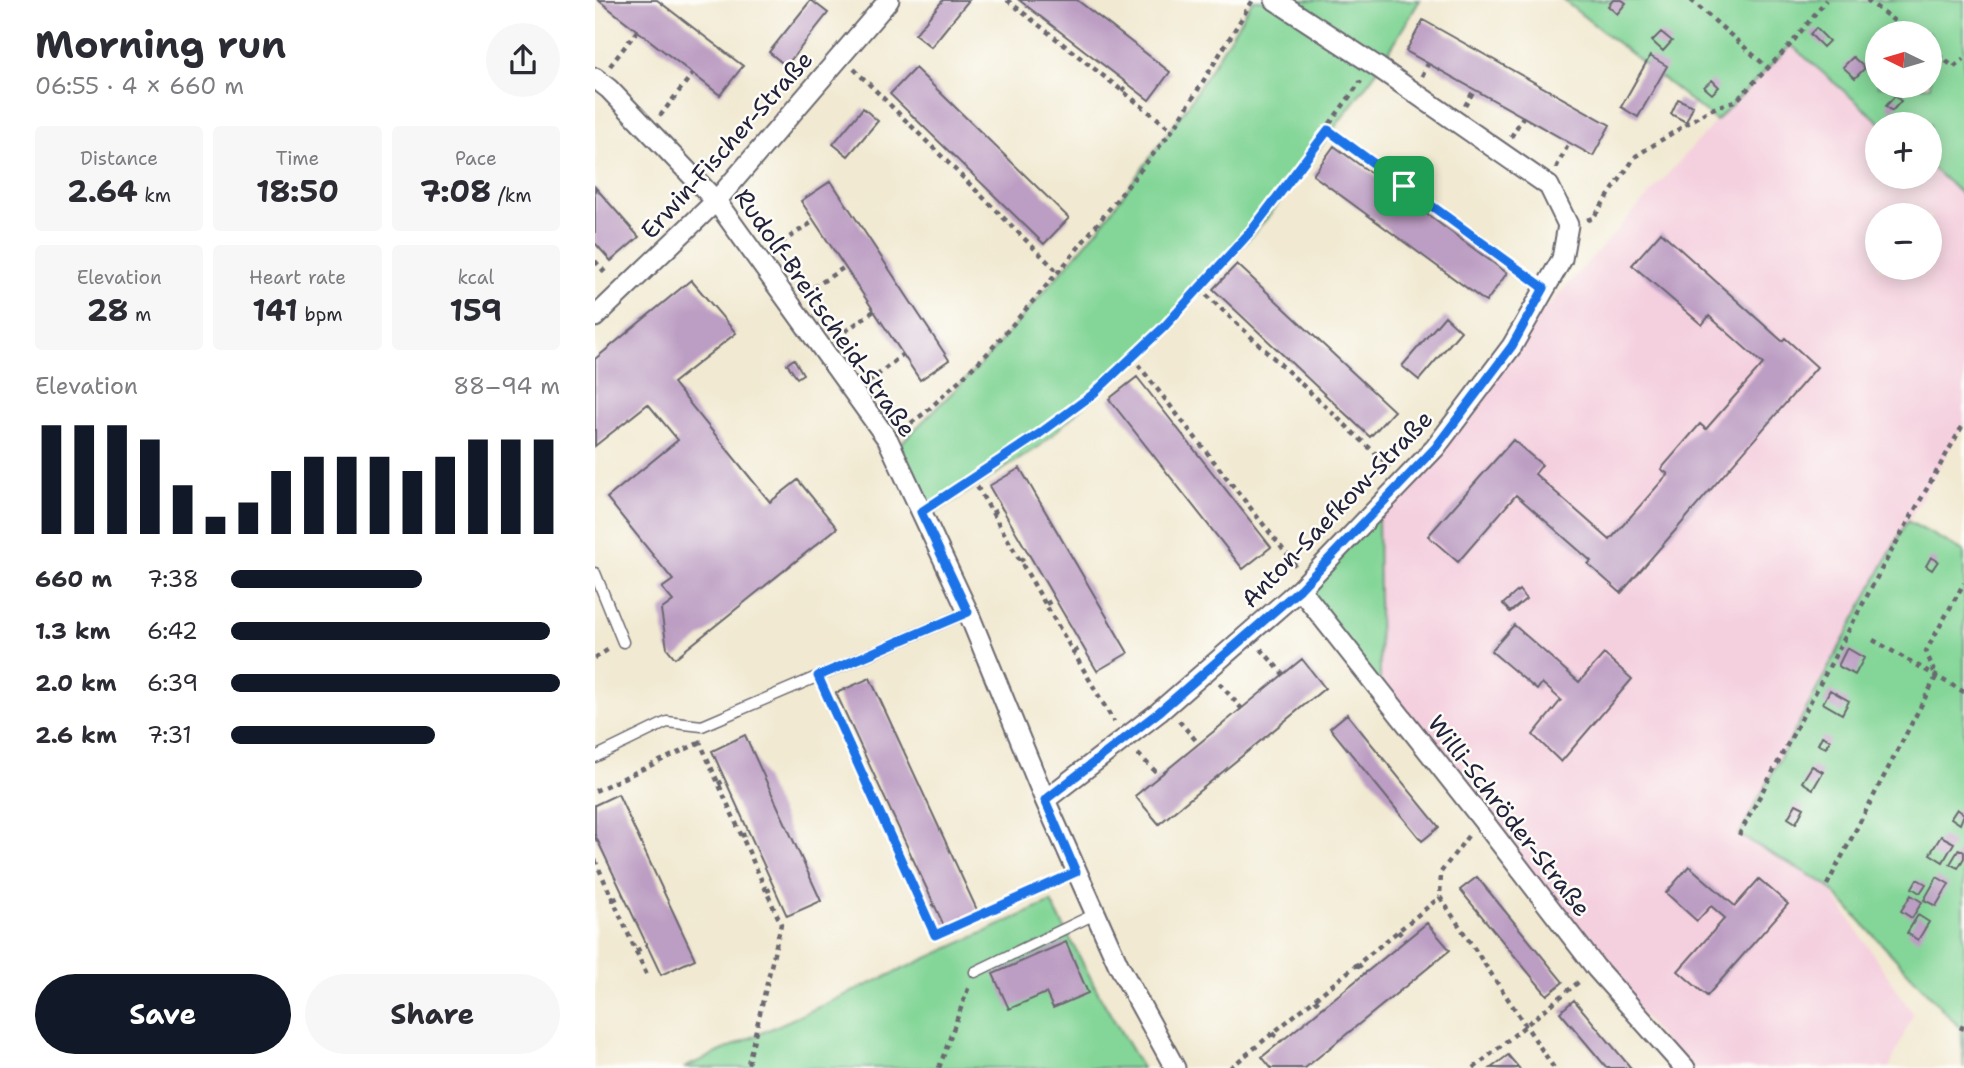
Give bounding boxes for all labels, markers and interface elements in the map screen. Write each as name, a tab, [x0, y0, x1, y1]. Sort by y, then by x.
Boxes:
text: Morning run	[35, 19, 286, 70]
north arrow	[1865, 21, 1943, 98]
map controls	[1865, 21, 1942, 280]
button: share	[486, 23, 560, 97]
street label: Erwin-Fischer-Straße	[634, 44, 820, 246]
text: 06:55 · 4 × 660 m	[35, 71, 244, 101]
button: +	[1865, 112, 1942, 189]
text: Distance	[80, 146, 158, 171]
text: Time	[276, 146, 319, 171]
text: Pace	[455, 146, 497, 171]
pin	[1374, 156, 1434, 216]
icon: arrive	[1385, 167, 1423, 205]
text: 2.64	[67, 171, 138, 212]
text: 18:50	[256, 171, 339, 212]
text: 7:08	[420, 171, 491, 212]
street label: Rudolf-Breitscheid-Straße	[727, 182, 923, 444]
text: km	[138, 183, 171, 208]
text: /km	[491, 183, 532, 208]
button: −	[1865, 203, 1942, 280]
text: Elevation	[77, 265, 162, 290]
text: Heart rate	[249, 265, 346, 290]
text: kcal	[457, 265, 494, 290]
text: 28	[87, 290, 129, 331]
text: 141	[252, 290, 298, 331]
text: 159	[450, 290, 502, 331]
text: m	[129, 302, 151, 327]
text: bpm	[298, 302, 343, 327]
text: Elevation	[35, 371, 138, 401]
text: 88–94 m	[453, 371, 560, 401]
street label: Anton-Saefkow-Straße	[1234, 403, 1440, 615]
text: 660 m	[35, 564, 112, 594]
text: 7:38	[147, 564, 199, 594]
text: 1.3 km	[35, 616, 110, 646]
text: 6:42	[147, 616, 198, 646]
text: 2.0 km	[35, 668, 117, 698]
text: 6:39	[147, 668, 198, 698]
street label: Willi-Schröder-Straße	[1420, 709, 1598, 923]
text: 2.6 km	[35, 720, 117, 750]
text: 7:31	[147, 720, 192, 750]
button: Save	[35, 974, 291, 1054]
button: Share	[305, 974, 560, 1054]

